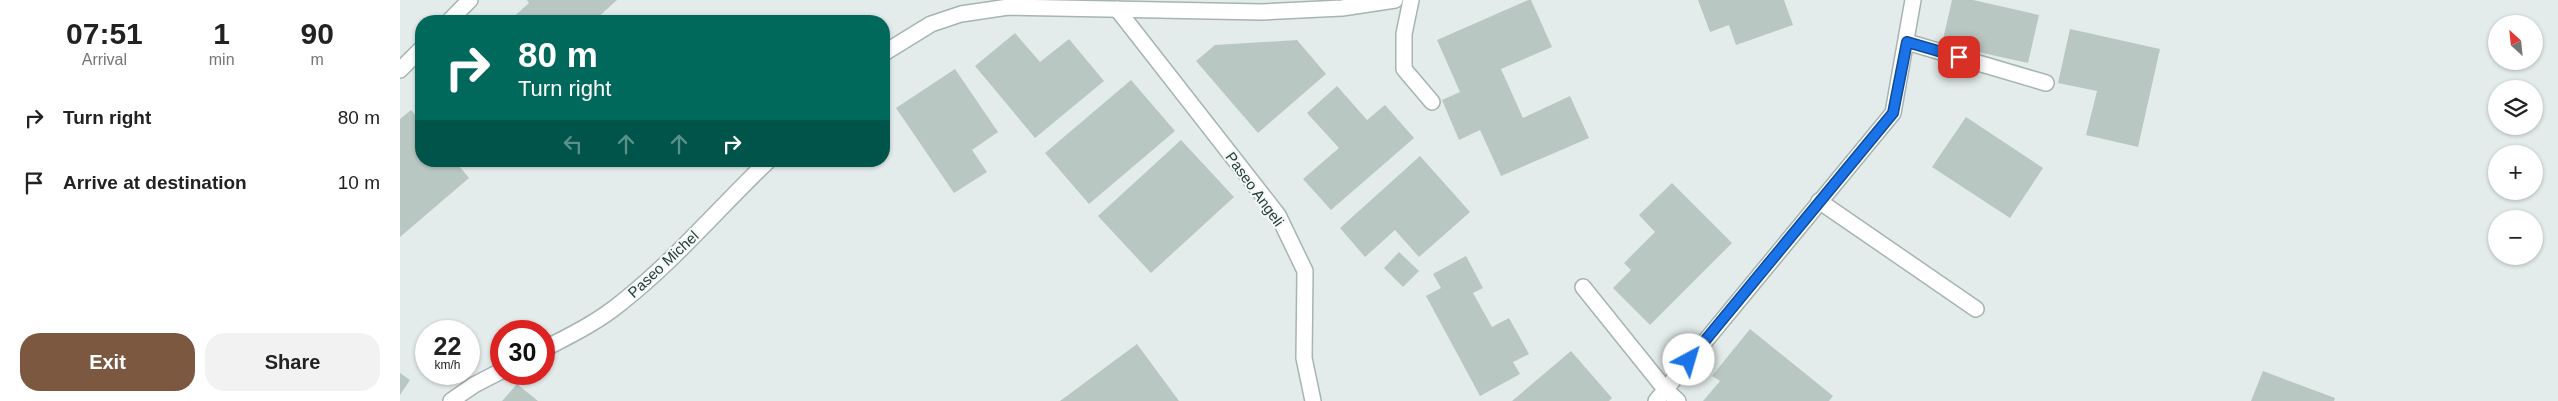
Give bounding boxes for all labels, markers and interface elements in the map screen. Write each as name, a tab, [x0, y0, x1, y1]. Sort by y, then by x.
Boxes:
north arrow	[2488, 15, 2542, 70]
map controls	[2488, 15, 2543, 265]
text: 07:51	[66, 17, 143, 50]
text: 1	[213, 17, 230, 50]
text: 90	[301, 17, 334, 50]
icon: right	[435, 35, 500, 100]
text: 80 m	[518, 35, 598, 74]
pin	[1938, 36, 1980, 78]
icon: arrive	[1945, 43, 1973, 71]
text: Arrival	[82, 51, 127, 68]
text: min	[209, 51, 235, 68]
text: m	[311, 51, 324, 68]
text: Turn right	[518, 76, 611, 101]
button: layers	[2488, 80, 2543, 135]
icon: right	[20, 104, 48, 132]
text: Turn right	[63, 107, 151, 128]
text: 80 m	[338, 107, 380, 128]
icon: left	[559, 130, 587, 158]
icon: ahead	[612, 130, 640, 158]
icon: ahead	[665, 130, 693, 158]
icon: right	[718, 130, 746, 158]
button: +	[2488, 145, 2543, 200]
street label: Paseo Angeli	[1222, 149, 1288, 229]
icon: arrive	[20, 169, 48, 197]
text: Arrive at destination	[63, 172, 247, 193]
text: 10 m	[338, 172, 380, 193]
button: −	[2488, 210, 2543, 265]
street label: Paseo Michel	[624, 227, 702, 301]
speed limit sign: 30	[490, 320, 555, 385]
text: 22	[434, 332, 461, 360]
button: Exit	[20, 333, 195, 391]
button: Share	[205, 333, 380, 391]
position arrow	[1662, 333, 1714, 385]
text: km/h	[434, 358, 461, 372]

